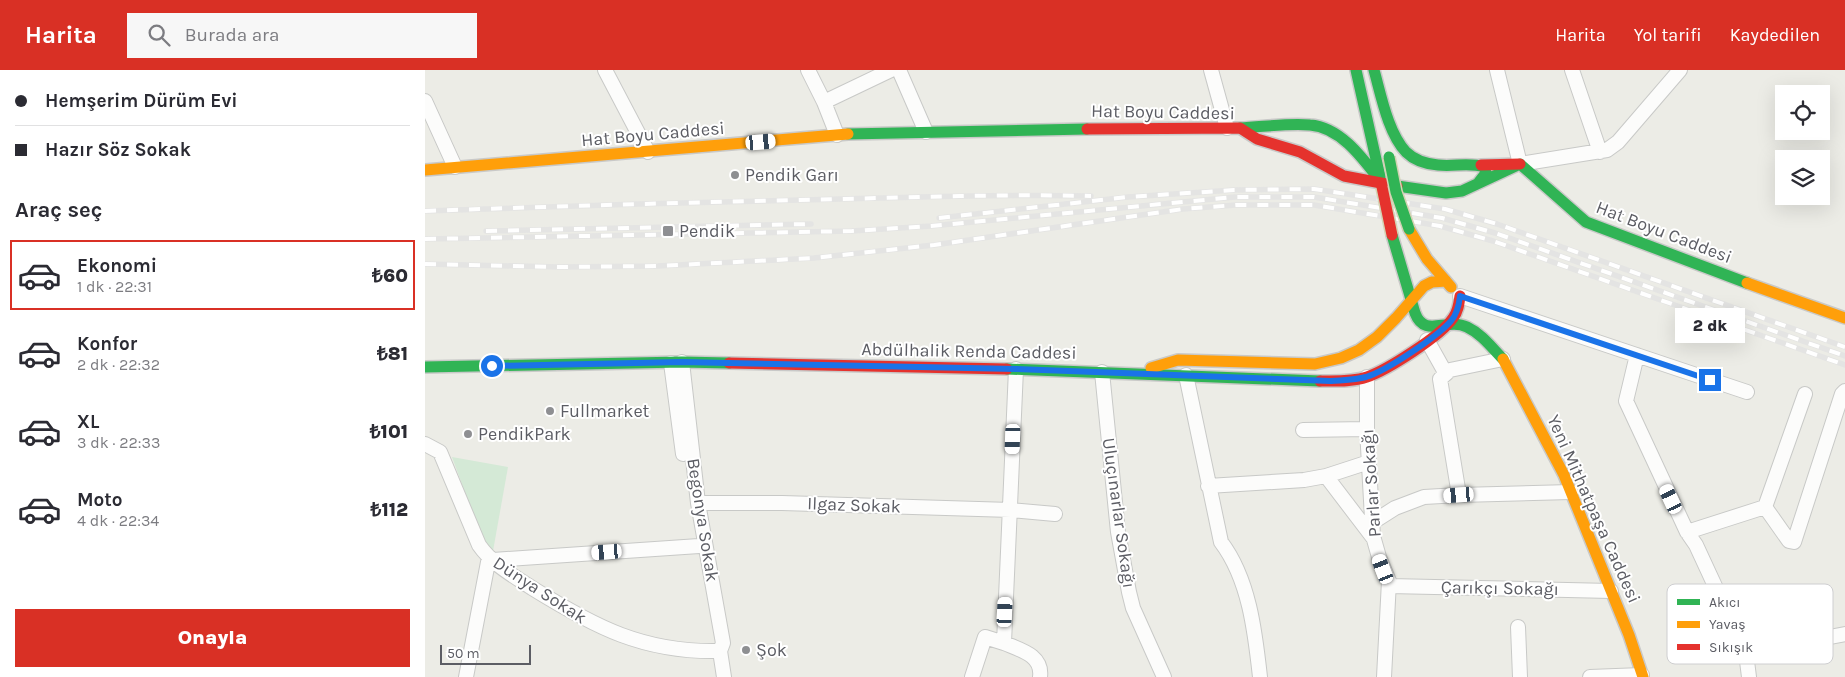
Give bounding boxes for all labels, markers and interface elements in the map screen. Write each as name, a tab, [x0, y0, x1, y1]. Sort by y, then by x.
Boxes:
search box	[127, 13, 477, 58]
text: Harita	[25, 21, 97, 49]
icon: search	[145, 21, 173, 49]
text: Burada ara	[185, 24, 279, 46]
text: Harita	[1555, 24, 1606, 46]
text: Yol tarifi	[1634, 24, 1702, 46]
text: Kaydedilen	[1730, 24, 1820, 46]
map controls	[1775, 85, 1830, 205]
button: locate	[1775, 85, 1830, 140]
text: Hemşerim Dürüm Evi	[45, 90, 238, 112]
street label: Hat Boyu Caddesi	[1091, 100, 1235, 124]
street label: Hat Boyu Caddesi	[580, 117, 726, 151]
car	[745, 133, 776, 151]
text: Hazır Söz Sokak	[45, 139, 191, 161]
button: layers	[1775, 150, 1830, 205]
place label: Pendik Garı	[745, 164, 839, 186]
marker: Pendik Garı	[729, 169, 741, 181]
street label: Hat Boyu Caddesi	[1593, 196, 1735, 268]
text: Araç seç	[15, 197, 102, 223]
place label: Pendik	[679, 220, 735, 242]
marker: Pendik	[661, 224, 675, 238]
icon: car	[17, 253, 62, 298]
text: Ekonomi	[77, 255, 157, 277]
text: ₺60	[372, 265, 408, 287]
text: 1 dk · 22:31	[77, 277, 152, 296]
callout: 2 dk	[1675, 308, 1745, 342]
text: 2 dk	[1693, 316, 1727, 335]
icon: car	[17, 331, 62, 376]
text: Konfor	[77, 333, 137, 355]
street label: Abdülhalik Renda Caddesi	[861, 338, 1077, 364]
text: ₺81	[377, 343, 408, 365]
text: 2 dk · 22:32	[77, 355, 160, 374]
route start	[481, 355, 503, 377]
route end	[1699, 369, 1721, 391]
place label: Fullmarket	[560, 400, 650, 422]
marker: Fullmarket	[544, 405, 556, 417]
icon: car	[17, 409, 62, 454]
text: XL	[77, 411, 99, 433]
street label: Yeni Mithatpaşa Caddesi	[1543, 411, 1645, 607]
text: ₺101	[370, 421, 408, 443]
place label: PendikPark	[478, 423, 571, 445]
car	[1004, 424, 1021, 454]
marker: PendikPark	[462, 428, 474, 440]
street label: Parlar Sokağı	[1356, 428, 1386, 538]
text: 3 dk · 22:33	[77, 433, 160, 452]
street label: Uluçınarlar Sokağı	[1098, 436, 1140, 590]
street label: Begonya Sokak	[682, 457, 724, 583]
car	[1657, 482, 1684, 516]
car	[1443, 486, 1474, 504]
icon: car	[17, 487, 62, 532]
text: Moto	[77, 489, 123, 511]
street label: Ilgaz Sokak	[807, 492, 901, 518]
text: ₺112	[371, 499, 408, 521]
text: 4 dk · 22:34	[77, 511, 159, 530]
car	[591, 543, 622, 561]
street label: Dünya Sokak	[489, 552, 591, 628]
car	[1370, 552, 1395, 586]
street label: Çarıkçı Sokağı	[1441, 576, 1559, 600]
legend	[1667, 584, 1833, 664]
text: Akıcı	[1709, 594, 1741, 611]
car	[996, 597, 1013, 627]
button: Onayla	[15, 609, 410, 667]
text: Yavaş	[1709, 616, 1746, 633]
place label: Şok	[756, 639, 787, 661]
text: Sıkışık	[1709, 639, 1753, 656]
scale bar	[440, 642, 531, 665]
marker: Şok	[740, 644, 752, 656]
text: 50 m	[447, 645, 480, 662]

